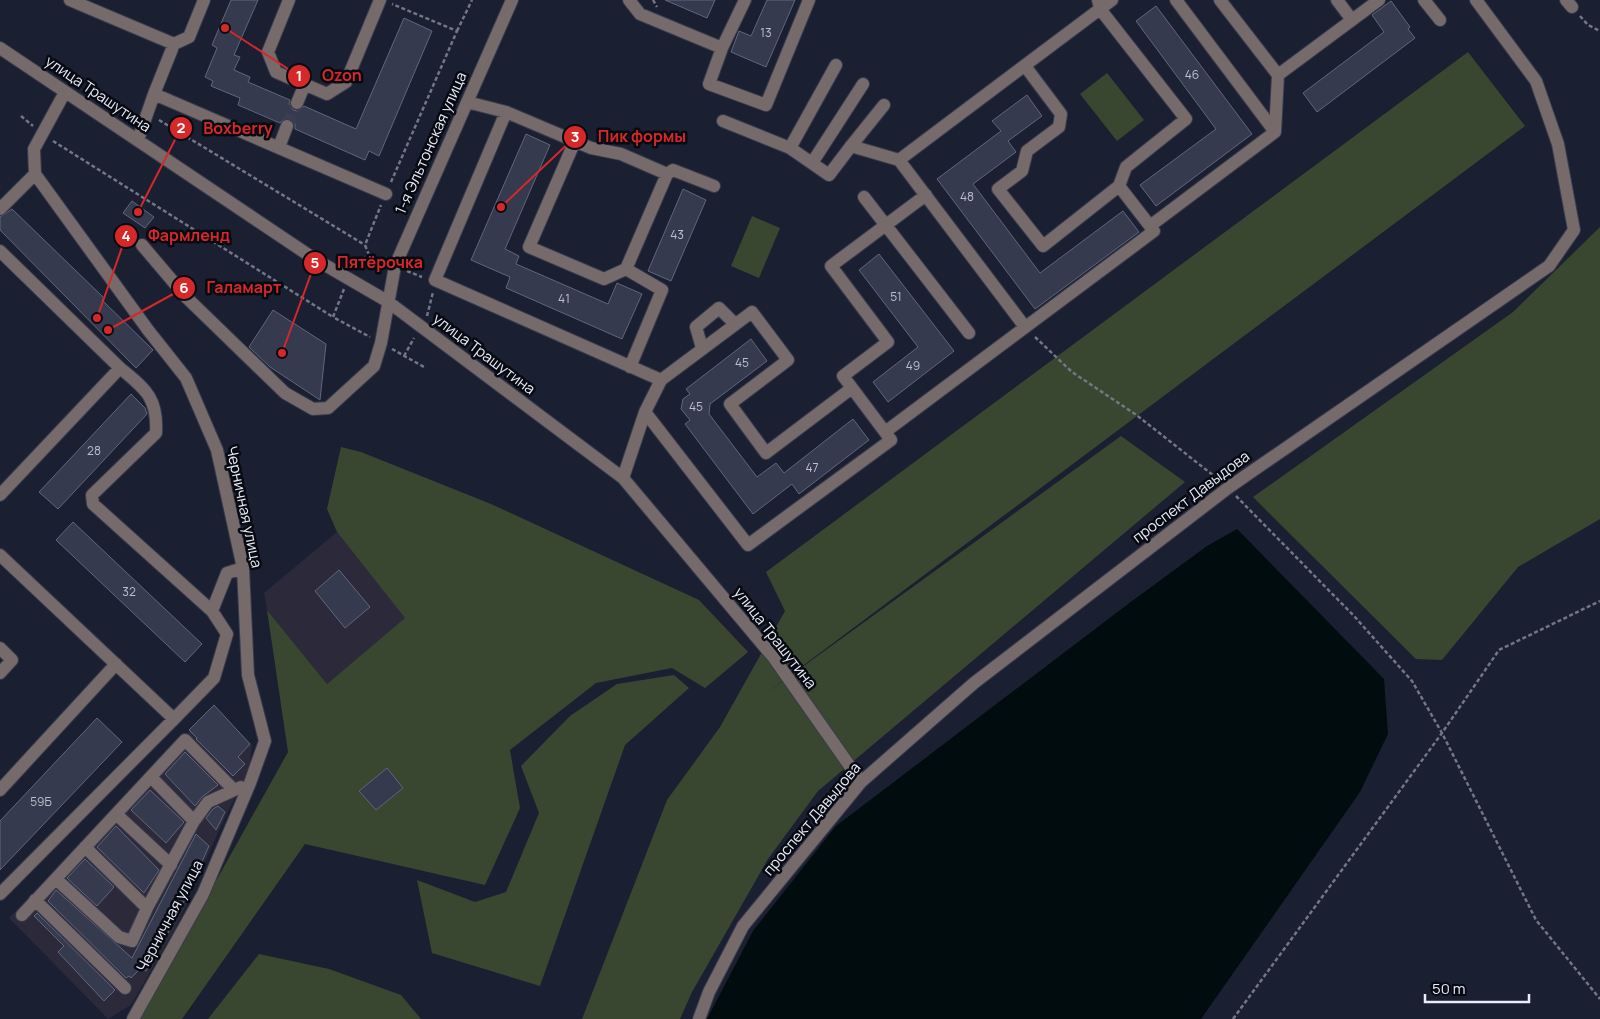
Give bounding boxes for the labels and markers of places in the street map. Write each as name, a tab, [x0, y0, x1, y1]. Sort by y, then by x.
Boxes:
callout: Ozon	[287, 60, 372, 91]
callout: Boxberry	[169, 113, 283, 144]
callout: Пик формы	[563, 121, 696, 152]
callout: Фармленд	[113, 220, 240, 251]
callout: Пятёрочка	[302, 247, 433, 278]
callout: Галамарт	[171, 272, 291, 303]

